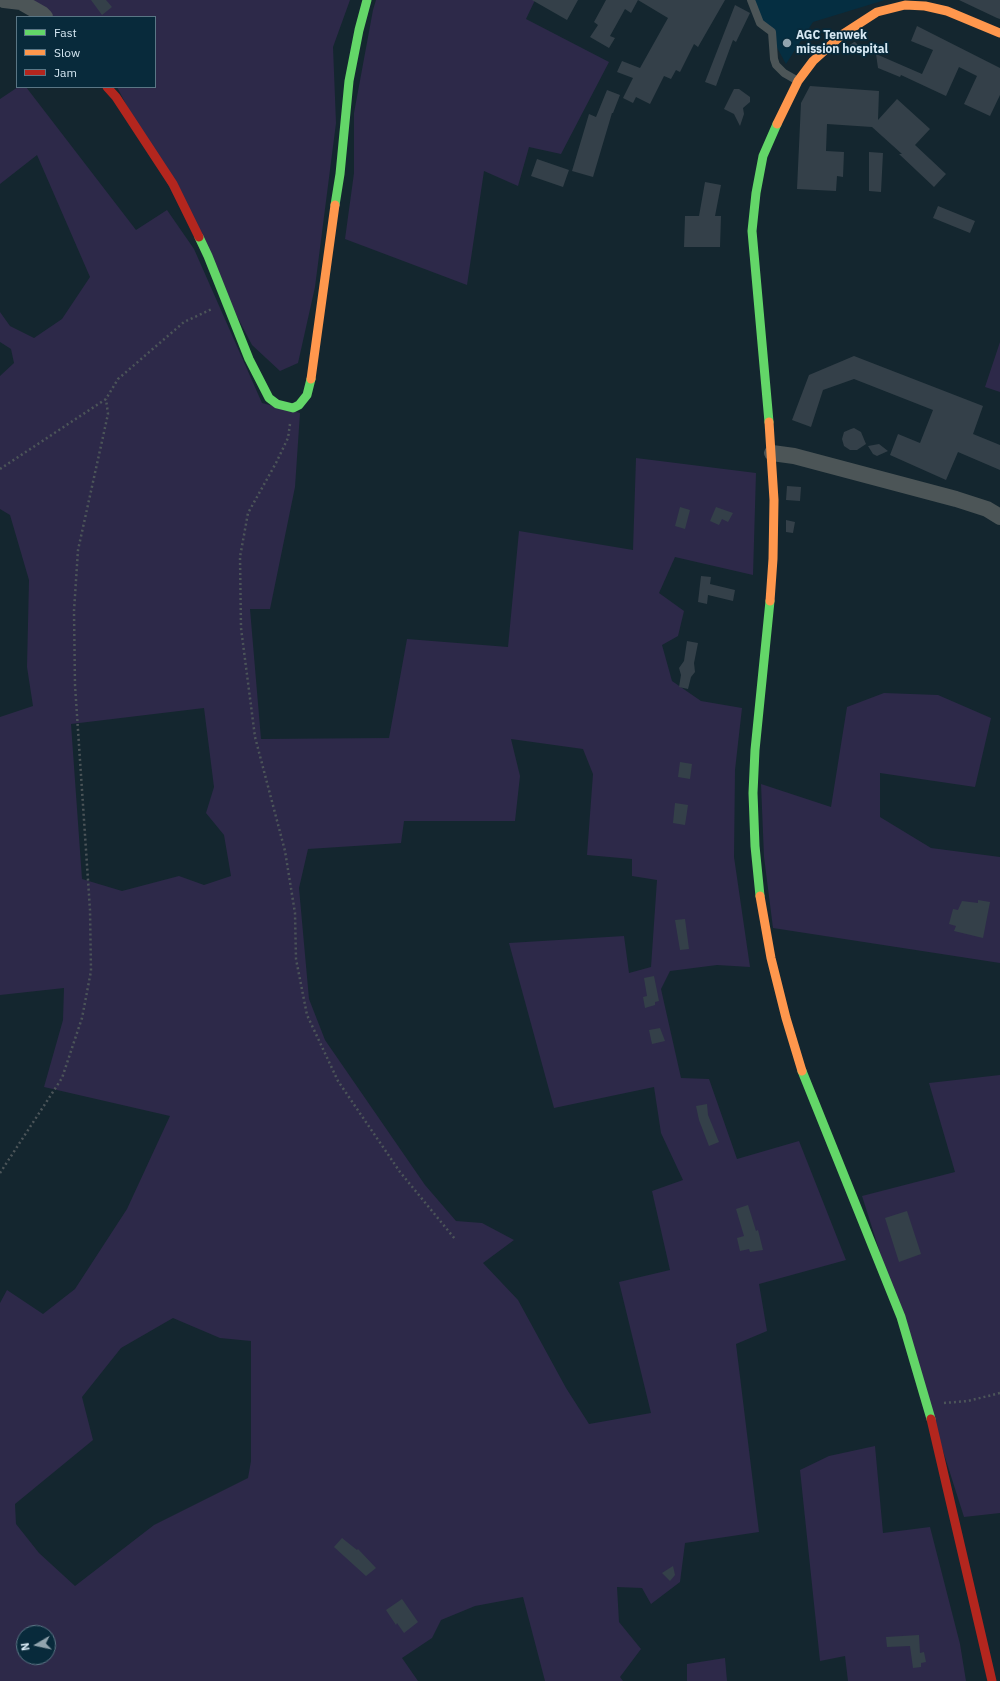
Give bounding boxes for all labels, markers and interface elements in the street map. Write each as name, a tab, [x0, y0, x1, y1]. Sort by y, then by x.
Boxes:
legend	[16, 16, 156, 88]
text: Fast	[54, 25, 77, 40]
place label: AGC Tenwek mission hospital	[796, 29, 888, 57]
marker: AGC Tenwek mission hospital	[781, 37, 793, 49]
text: Slow	[54, 45, 80, 60]
text: Jam	[54, 65, 77, 80]
north arrow	[16, 1625, 56, 1665]
text: N	[18, 1642, 33, 1652]

